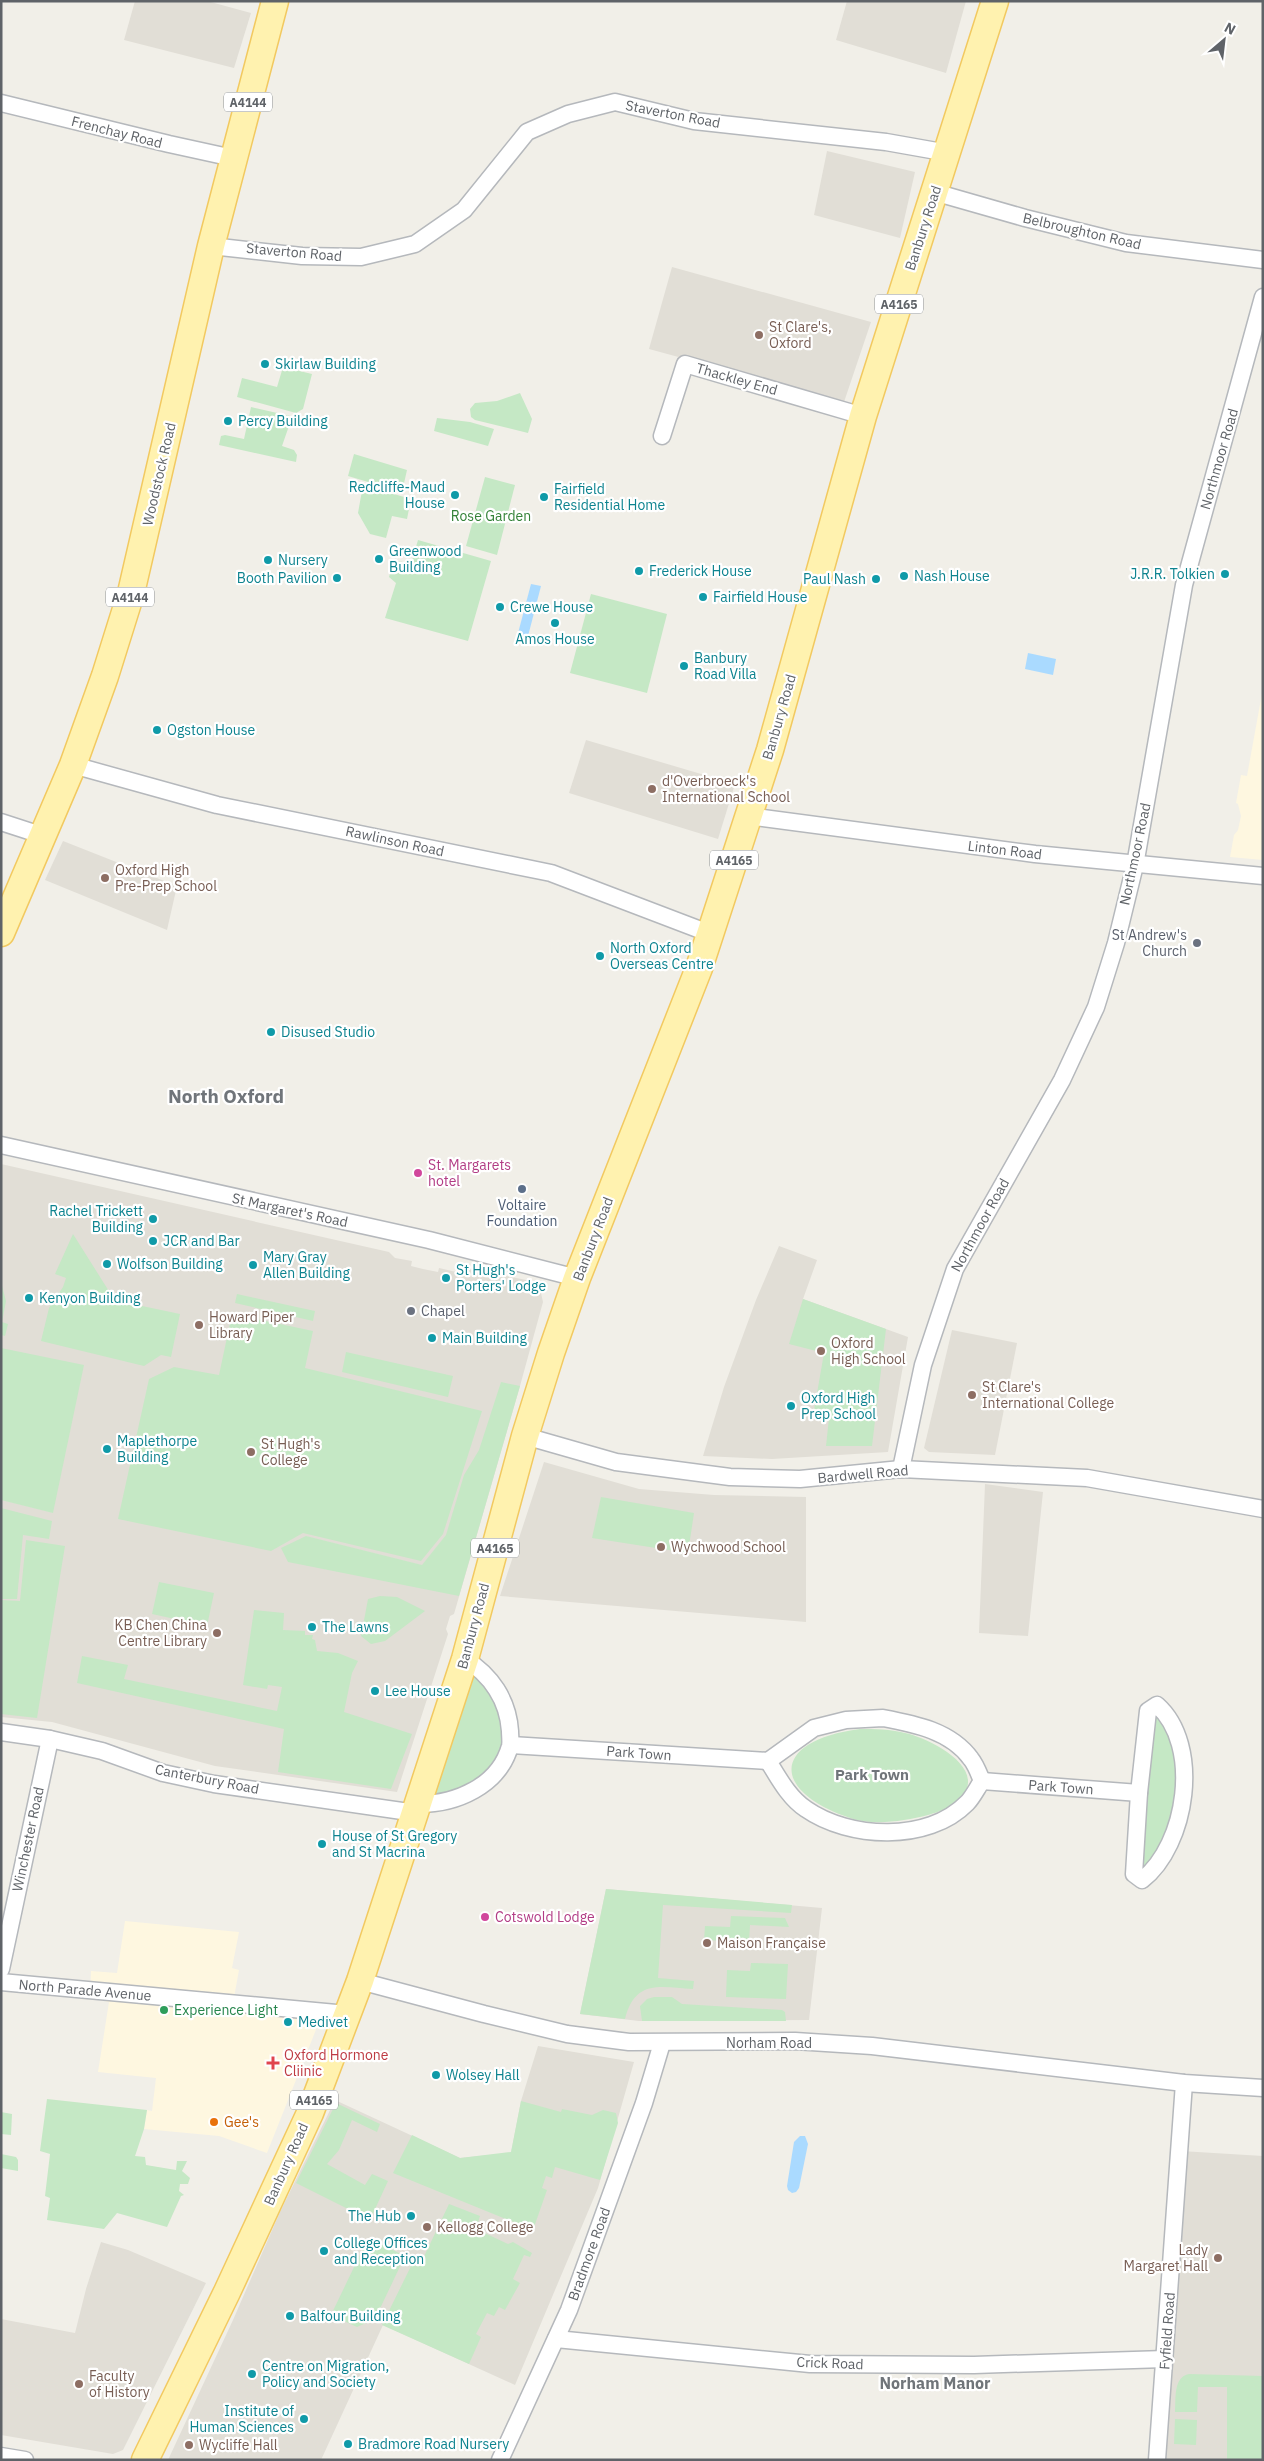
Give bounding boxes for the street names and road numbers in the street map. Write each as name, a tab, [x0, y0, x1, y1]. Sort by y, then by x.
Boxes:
road number: A4144	[224, 92, 272, 111]
street label: Staverton Road	[624, 96, 722, 132]
street label: Frenchay Road	[70, 112, 164, 152]
street label: Banbury Road	[901, 183, 945, 273]
street label: Belbroughton Road	[1021, 209, 1143, 253]
street label: Staverton Road	[245, 239, 343, 265]
road number: A4165	[875, 294, 923, 314]
street label: Thackley End	[694, 359, 780, 399]
street label: Northmoor Road	[1196, 406, 1242, 512]
street label: Woodstock Road	[138, 421, 180, 527]
road number: A4144	[106, 588, 154, 606]
street label: Banbury Road	[758, 672, 800, 762]
street label: Northmoor Road	[1115, 801, 1155, 907]
street label: Rawlinson Road	[344, 822, 446, 860]
street label: Linton Road	[967, 837, 1043, 863]
road number: A4165	[710, 850, 758, 870]
street label: Northmoor Road	[947, 1175, 1013, 1275]
street label: St Margaret's Road	[230, 1189, 350, 1231]
street label: Banbury Road	[569, 1195, 617, 1283]
street label: Bardwell Road	[817, 1461, 909, 1487]
road number: A4165	[471, 1539, 519, 1558]
street label: Banbury Road	[453, 1581, 493, 1671]
street label: Park Town	[606, 1742, 672, 1764]
street label: Canterbury Road	[153, 1760, 261, 1798]
street label: Park Town	[1028, 1776, 1094, 1798]
street label: Winchester Road	[8, 1785, 48, 1893]
street label: North Parade Avenue	[18, 1975, 153, 2005]
street label: Norham Road	[726, 2034, 812, 2052]
road number: A4165	[290, 2090, 338, 2110]
street label: Banbury Road	[260, 2120, 312, 2208]
street label: Bradmore Road	[564, 2205, 614, 2303]
street label: Fyfield Road	[1155, 2292, 1179, 2370]
street label: Crick Road	[796, 2353, 864, 2373]

